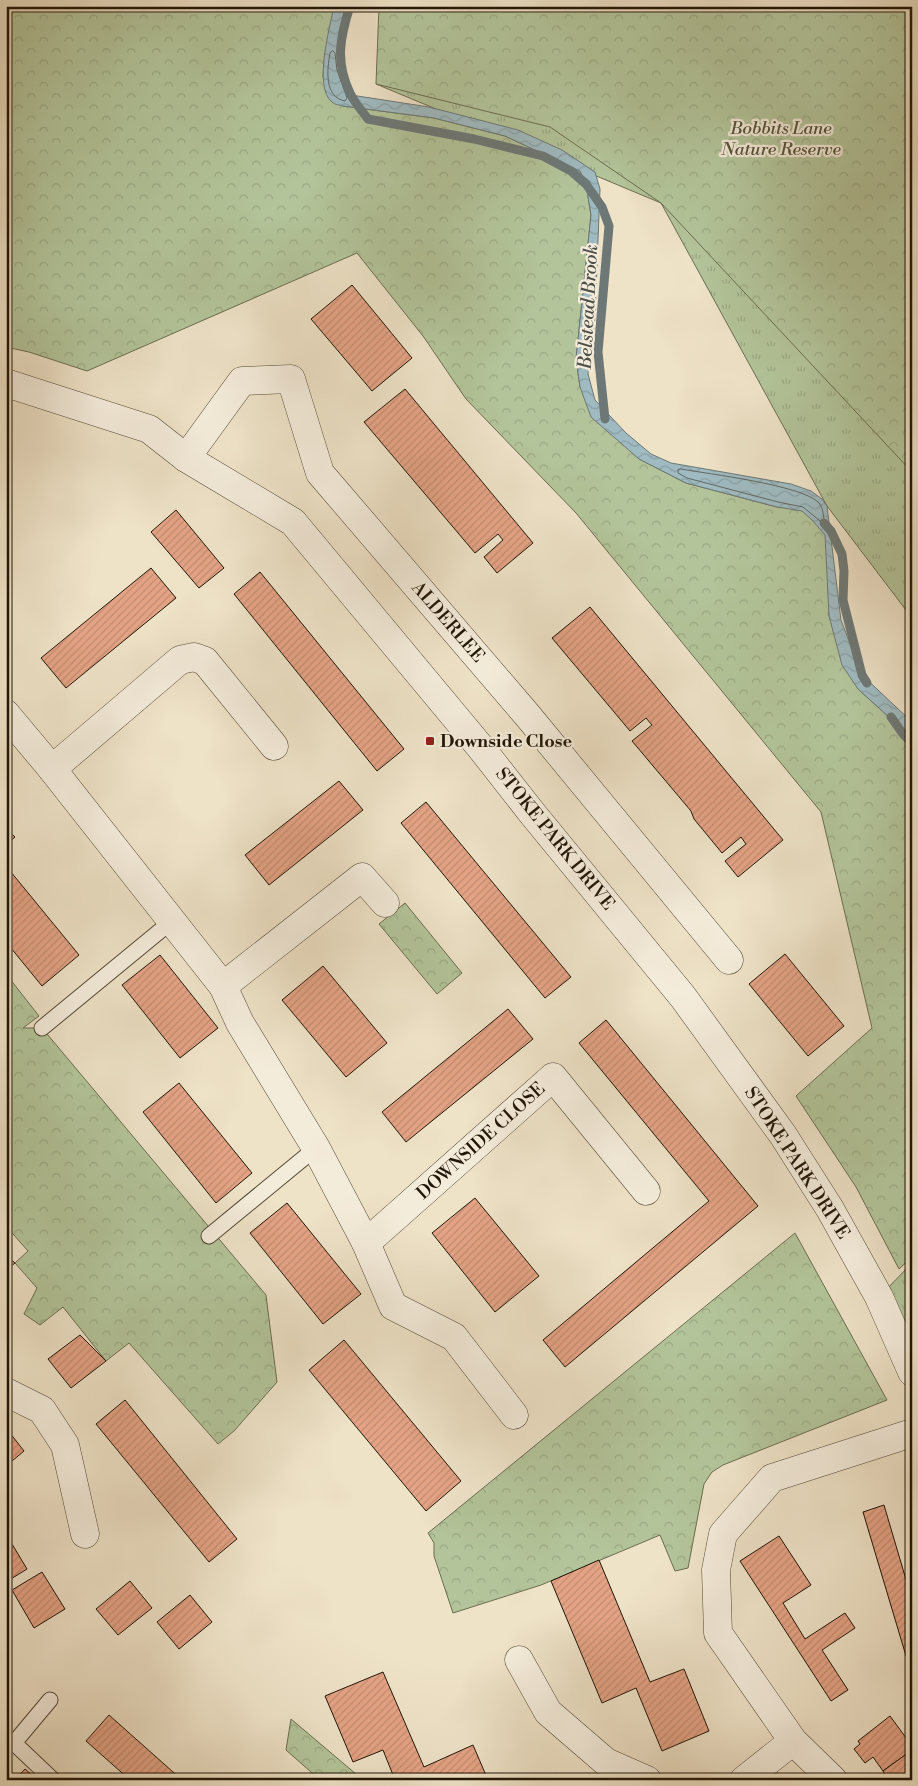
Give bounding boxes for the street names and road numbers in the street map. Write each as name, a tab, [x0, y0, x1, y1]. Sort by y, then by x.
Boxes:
street label: ALDERLEE	[406, 576, 489, 667]
street label: STOKE PARK DRIVE	[490, 763, 620, 915]
street label: DOWNSIDE CLOSE	[412, 1077, 550, 1205]
street label: STOKE PARK DRIVE	[739, 1083, 855, 1243]

